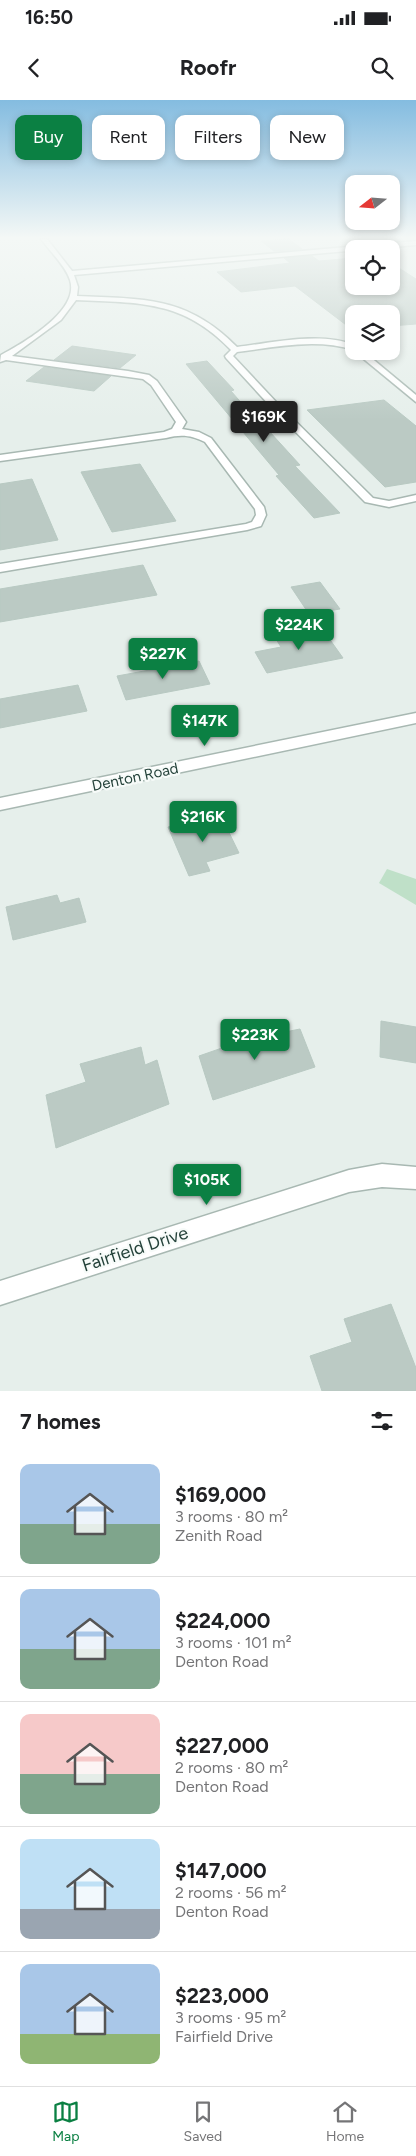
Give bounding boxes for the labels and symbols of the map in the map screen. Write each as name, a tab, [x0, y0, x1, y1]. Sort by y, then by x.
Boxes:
north arrow	[345, 175, 400, 230]
pin: $169K	[229, 400, 299, 443]
pin: $224K	[264, 608, 334, 651]
pin: $227K	[128, 638, 198, 680]
pin: $147K	[170, 704, 240, 747]
street label: Denton Road	[90, 759, 180, 795]
pin: $216K	[168, 800, 238, 843]
pin: $223K	[220, 1018, 290, 1061]
pin: $105K	[172, 1164, 242, 1206]
street label: Fairfield Drive	[79, 1221, 191, 1277]

